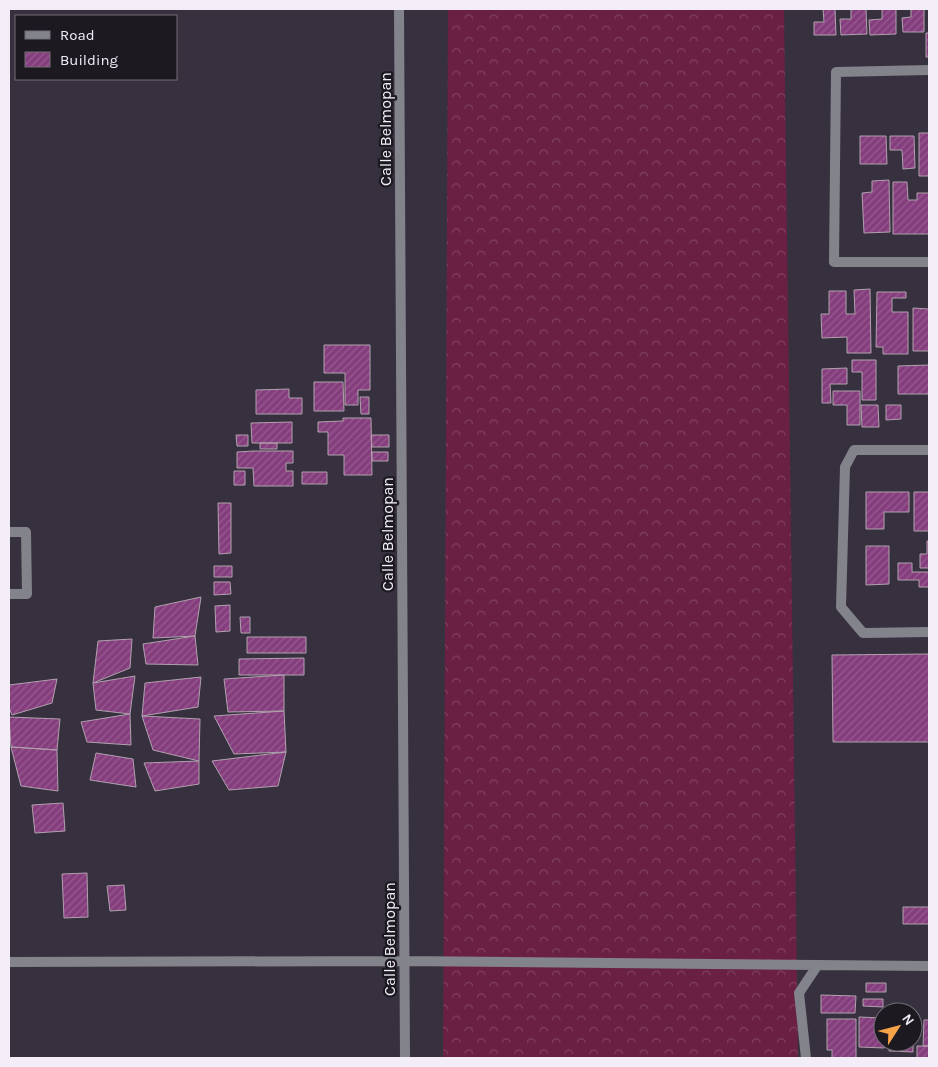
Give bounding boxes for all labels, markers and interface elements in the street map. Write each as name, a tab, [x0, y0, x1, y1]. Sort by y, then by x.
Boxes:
legend	[15, 15, 178, 80]
text: Road	[60, 26, 95, 44]
text: Building	[60, 51, 118, 69]
street label: Calle Belmopan	[376, 72, 395, 186]
street label: Calle Belmopan	[378, 477, 397, 591]
street label: Calle Belmopan	[380, 882, 399, 996]
north arrow	[873, 1002, 923, 1052]
text: N	[898, 1011, 918, 1029]

